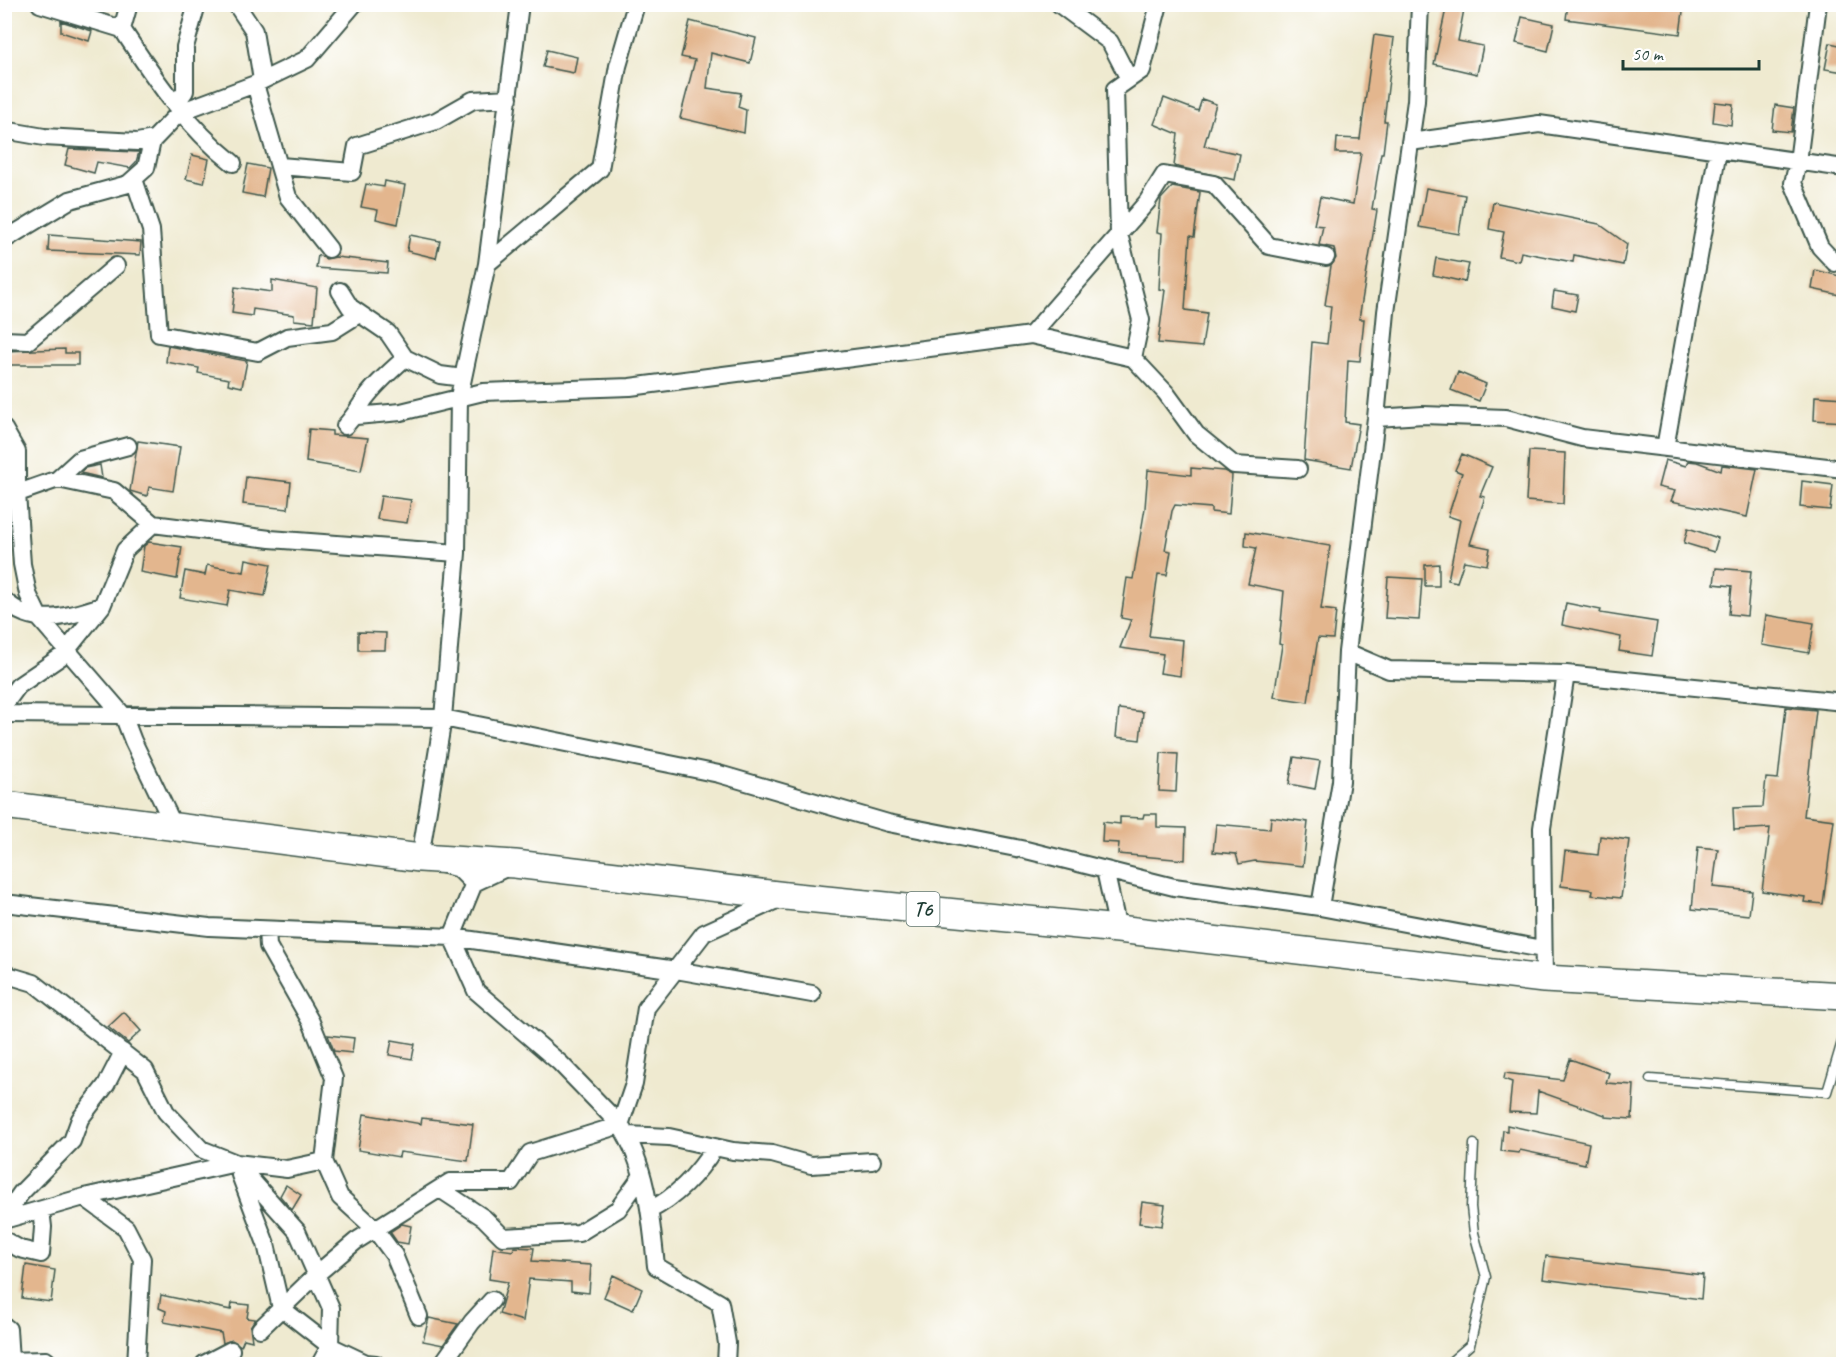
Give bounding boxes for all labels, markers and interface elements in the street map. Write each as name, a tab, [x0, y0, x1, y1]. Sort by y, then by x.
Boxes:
scale bar	[1623, 33, 1760, 71]
text: 50 m	[1632, 43, 1665, 65]
road number: T6	[906, 892, 940, 926]

